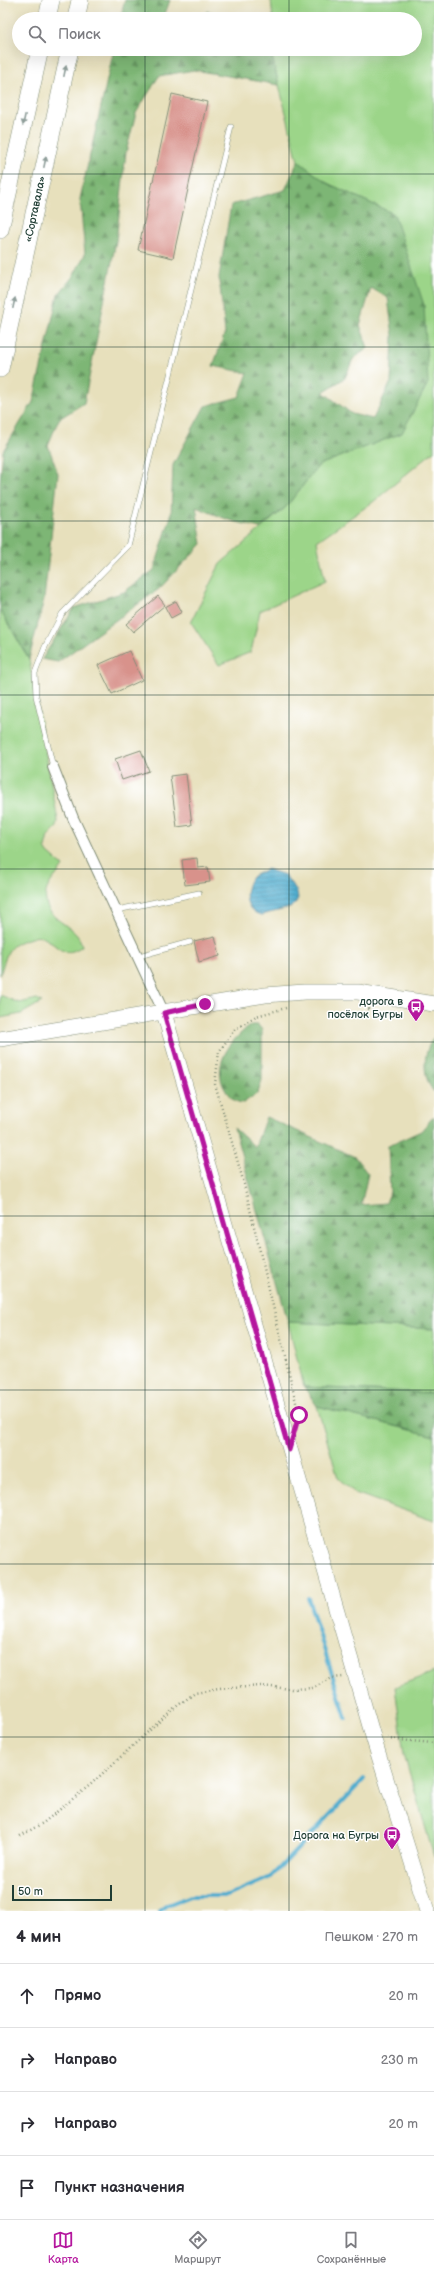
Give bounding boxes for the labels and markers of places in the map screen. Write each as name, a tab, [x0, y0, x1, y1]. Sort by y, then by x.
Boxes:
place label: дорога в посёлок Бугры	[328, 995, 403, 1021]
bus stop icon: дорога в посёлок Бугры	[406, 997, 426, 1022]
bus stop icon: Дорога на Бугры	[382, 1825, 402, 1850]
place label: Дорога на Бугры	[293, 1829, 379, 1842]

